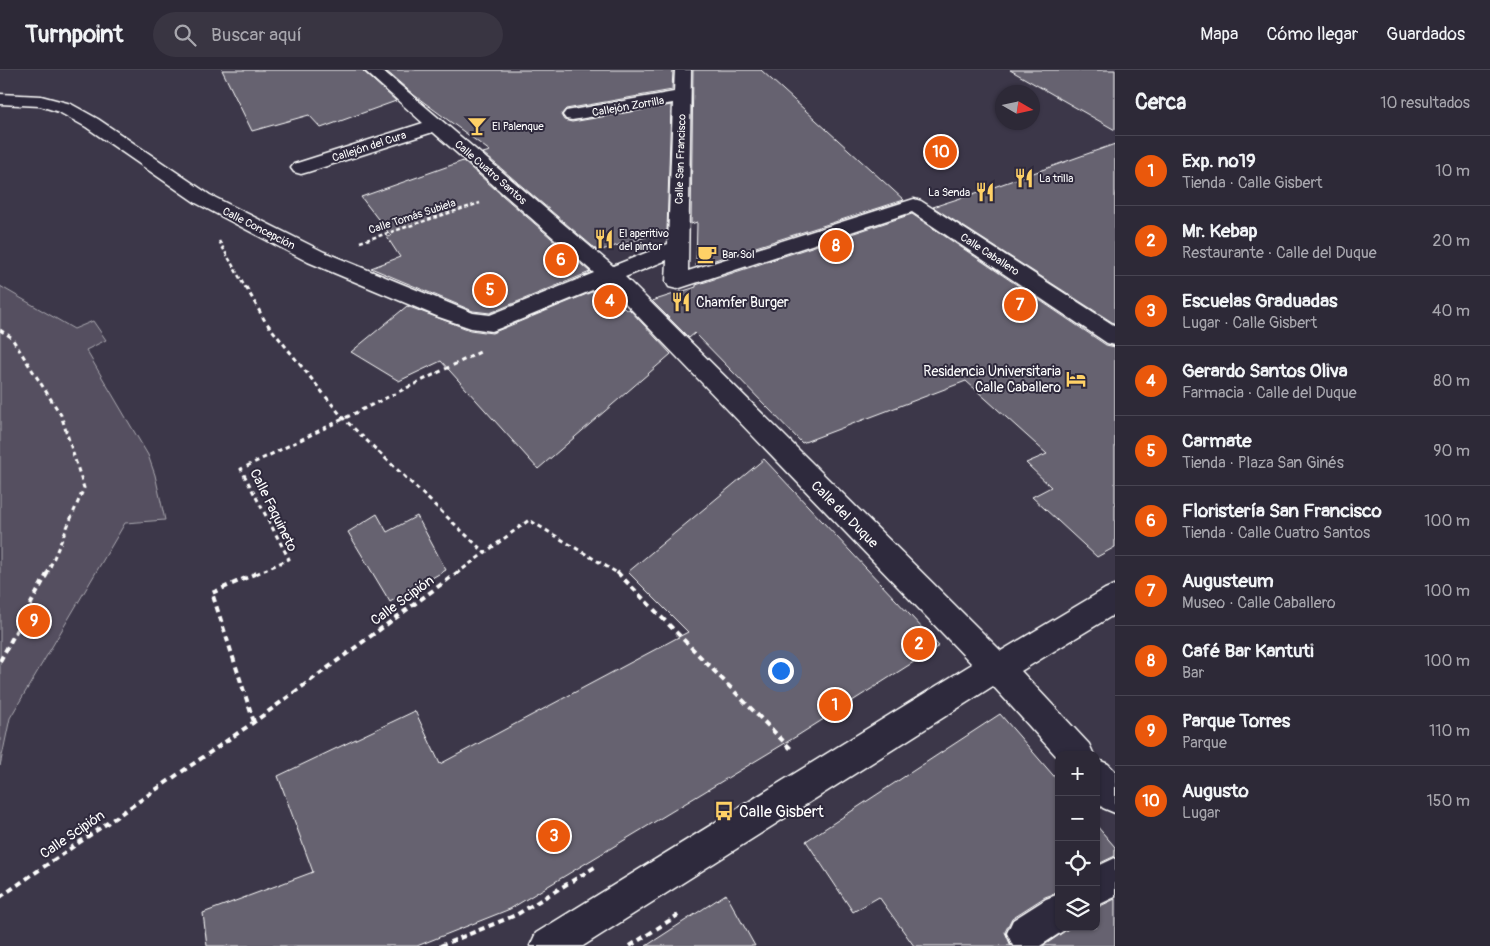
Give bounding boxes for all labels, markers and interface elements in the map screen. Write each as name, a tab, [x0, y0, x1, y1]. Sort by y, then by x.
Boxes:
search box	[153, 12, 503, 57]
text: Turnpoint	[25, 20, 123, 49]
icon: search	[171, 21, 199, 49]
text: Buscar aquí	[211, 23, 302, 47]
text: Mapa	[1200, 23, 1238, 46]
text: Cómo llegar	[1266, 23, 1358, 46]
text: Guardados	[1386, 23, 1465, 46]
north arrow	[995, 85, 1040, 130]
text: Cerca	[1135, 89, 1186, 116]
text: 10 resultados	[1380, 93, 1470, 113]
street label: Callejón Zorrilla	[591, 94, 665, 119]
street label: Calle San Francisco	[672, 114, 689, 204]
bar icon: El Palenque	[466, 115, 488, 137]
place label: El Palenque	[492, 120, 544, 133]
street label: Callejón del Cura	[331, 128, 408, 165]
pin: 10	[925, 133, 957, 171]
street label: Calle Cuatro Santos	[452, 138, 529, 207]
text: Exp. nº19	[1182, 149, 1256, 173]
text: 1	[1148, 161, 1154, 181]
text: 10 m	[1435, 161, 1470, 181]
restaurant icon: La trilla	[1013, 167, 1035, 189]
place label: La trilla	[1039, 172, 1073, 185]
text: Tienda · Calle Gisbert	[1182, 173, 1323, 193]
restaurant icon: La Senda	[974, 181, 996, 203]
place label: La Senda	[928, 186, 970, 199]
street label: Calle Tomás Subiela	[367, 196, 457, 237]
street label: Calle Concepción	[220, 205, 297, 252]
text: Mr. Kebap	[1182, 219, 1258, 243]
place label: El aperitivo del pintor	[619, 227, 669, 253]
pin: 8	[820, 227, 852, 265]
restaurant icon: El aperitivo del pintor	[593, 228, 615, 250]
street label: Calle Caballero	[958, 231, 1022, 278]
text: 2	[1147, 231, 1155, 251]
text: 20 m	[1432, 231, 1470, 251]
pin: 6	[545, 241, 577, 279]
cafe icon: Bar Sol	[696, 243, 718, 265]
text: Restaurante · Calle del Duque	[1182, 243, 1377, 263]
place label: Bar Sol	[722, 248, 755, 261]
pin: 5	[474, 271, 506, 309]
pin: 4	[594, 282, 626, 320]
pin: 7	[1004, 286, 1036, 324]
text: Escuelas Graduadas	[1182, 289, 1337, 313]
restaurant icon: Chamfer Burger	[670, 291, 692, 313]
place label: Chamfer Burger	[696, 294, 789, 311]
text: 3	[1147, 301, 1155, 321]
text: 40 m	[1432, 301, 1470, 321]
text: Lugar · Calle Gisbert	[1182, 313, 1317, 333]
text: Gerardo Santos Oliva	[1182, 359, 1348, 383]
place label: Residencia Universitaria Calle Caballero	[923, 363, 1061, 396]
hotel icon: Residencia Universitaria Calle Caballero	[1065, 368, 1087, 390]
text: 4	[1146, 371, 1156, 391]
text: 80 m	[1433, 371, 1470, 391]
text: Farmacia · Calle del Duque	[1182, 383, 1357, 403]
text: Carmate	[1182, 429, 1252, 453]
text: 5	[1147, 441, 1155, 461]
text: 90 m	[1433, 441, 1470, 461]
text: Tienda · Plaza San Ginés	[1182, 453, 1344, 473]
street label: Calle Faquineto	[246, 466, 301, 555]
street label: Calle del Duque	[807, 477, 882, 552]
text: Floristería San Francisco	[1182, 499, 1382, 523]
text: 6	[1146, 511, 1156, 531]
text: 100 m	[1424, 511, 1470, 531]
text: Tienda · Calle Cuatro Santos	[1182, 523, 1370, 543]
text: Augusteum	[1182, 569, 1274, 593]
street label: Calle Scipión	[367, 572, 437, 629]
text: 7	[1147, 581, 1155, 601]
text: 100 m	[1424, 581, 1470, 601]
text: Museo · Calle Caballero	[1182, 593, 1336, 613]
pin: 9	[18, 602, 50, 640]
pin: 2	[903, 625, 935, 663]
text: Café Bar Kantuti	[1182, 639, 1314, 663]
text: 8	[1147, 651, 1155, 671]
text: 100 m	[1424, 651, 1470, 671]
your location	[768, 658, 794, 684]
text: Bar	[1182, 663, 1204, 683]
pin: 1	[819, 686, 851, 724]
text: Parque Torres	[1182, 709, 1290, 733]
text: 9	[1147, 721, 1155, 741]
text: 110 m	[1429, 721, 1470, 741]
text: Parque	[1182, 733, 1227, 753]
map controls	[1055, 751, 1100, 931]
button: +	[1055, 751, 1100, 796]
text: Augusto	[1182, 779, 1249, 803]
text: 10	[1142, 791, 1160, 811]
text: 150 m	[1426, 791, 1470, 811]
button: −	[1055, 796, 1100, 841]
bus stop icon: Calle Gisbert	[713, 800, 735, 822]
place label: Calle Gisbert	[739, 802, 824, 822]
text: Lugar	[1182, 803, 1220, 823]
street label: Calle Scipión	[37, 807, 108, 862]
pin: 3	[538, 817, 570, 855]
button: locate	[1055, 841, 1100, 886]
button: layers	[1055, 886, 1100, 931]

